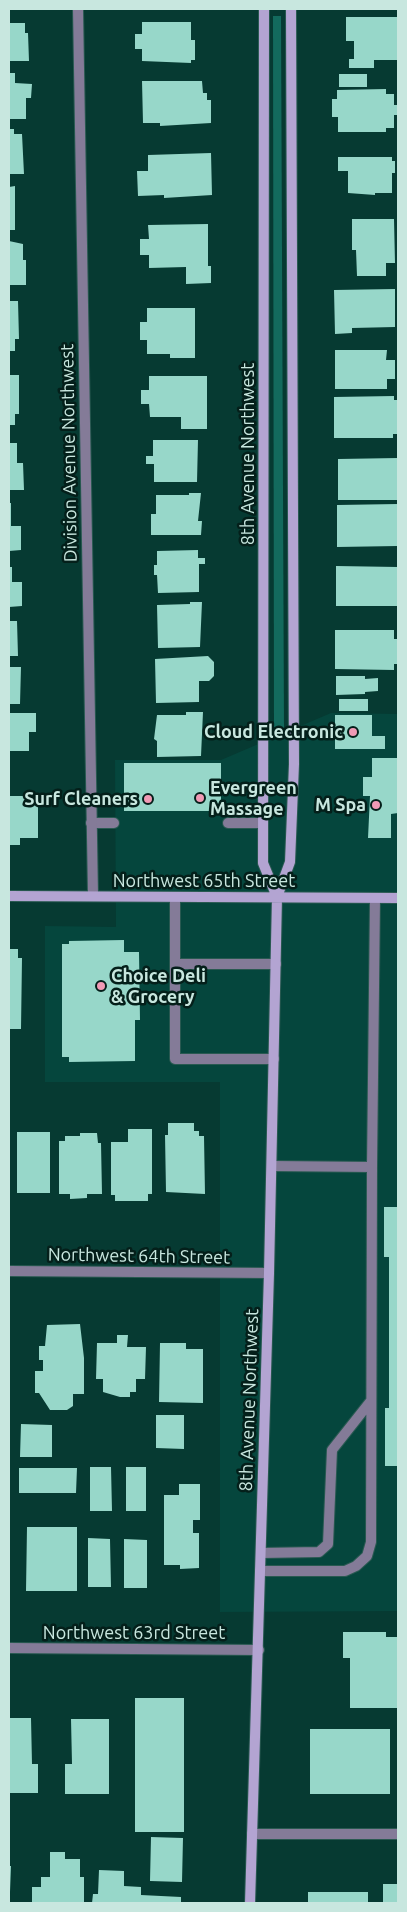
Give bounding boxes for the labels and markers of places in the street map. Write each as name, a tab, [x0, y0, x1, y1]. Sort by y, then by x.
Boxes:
place label: Cloud Electronic	[204, 721, 343, 743]
marker: Cloud Electronic	[347, 726, 359, 738]
place label: Evergreen Massage	[210, 777, 297, 820]
place label: Surf Cleaners	[24, 788, 138, 810]
marker: Evergreen Massage	[194, 792, 206, 804]
marker: Surf Cleaners	[142, 793, 154, 805]
place label: M Spa	[315, 794, 366, 816]
marker: M Spa	[370, 799, 382, 811]
place label: Choice Deli & Grocery	[111, 965, 206, 1008]
marker: Choice Deli & Grocery	[95, 980, 107, 992]

